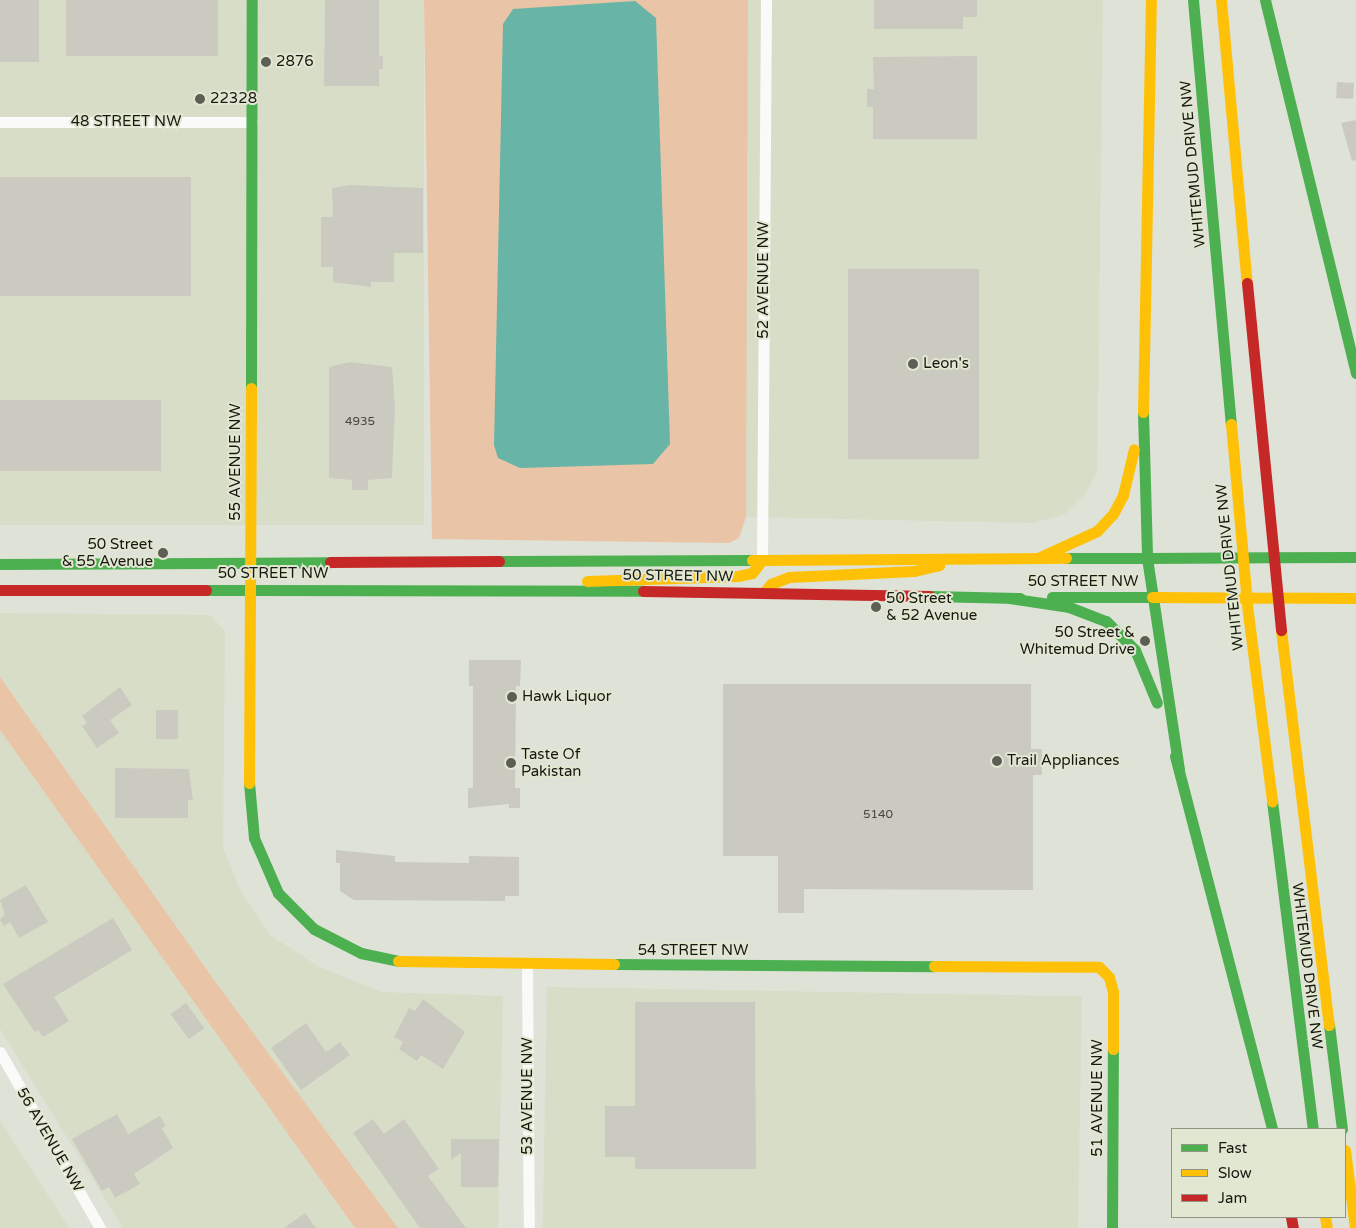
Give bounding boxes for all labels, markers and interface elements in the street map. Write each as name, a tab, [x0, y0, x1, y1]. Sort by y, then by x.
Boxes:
place label: 2876	[276, 53, 314, 71]
marker: 2876	[260, 56, 272, 68]
street label: WHITEMUD DRIVE NW	[1177, 80, 1209, 248]
place label: 22328	[210, 90, 257, 108]
marker: 22328	[194, 93, 206, 105]
street label: 48 STREET NW	[71, 113, 181, 131]
street label: 52 AVENUE NW	[755, 221, 773, 339]
place label: Leon's	[923, 355, 969, 373]
marker: Leon's	[907, 358, 919, 370]
street label: 55 AVENUE NW	[227, 403, 245, 521]
house number: 4935	[345, 415, 375, 429]
street label: WHITEMUD DRIVE NW	[1212, 483, 1248, 651]
place label: 50 Street & 55 Avenue	[62, 535, 153, 570]
marker: 50 Street & 55 Avenue	[157, 547, 169, 559]
street label: 50 STREET NW	[218, 565, 328, 583]
street label: 50 STREET NW	[623, 566, 733, 586]
street label: 50 STREET NW	[1028, 573, 1138, 591]
place label: 50 Street & 52 Avenue	[886, 589, 977, 624]
marker: 50 Street & 52 Avenue	[870, 601, 882, 613]
place label: 50 Street & Whitemud Drive	[1020, 623, 1135, 658]
marker: 50 Street & Whitemud Drive	[1139, 635, 1151, 647]
place label: Hawk Liquor	[522, 688, 611, 706]
marker: Hawk Liquor	[506, 691, 518, 703]
place label: Taste Of Pakistan	[521, 745, 581, 780]
place label: Trail Appliances	[1007, 752, 1119, 770]
marker: Trail Appliances	[991, 755, 1003, 767]
marker: Taste Of Pakistan	[505, 757, 517, 769]
house number: 5140	[863, 808, 893, 822]
street label: WHITEMUD DRIVE NW	[1288, 882, 1326, 1050]
street label: 54 STREET NW	[638, 942, 748, 960]
street label: 53 AVENUE NW	[519, 1037, 537, 1155]
street label: 51 AVENUE NW	[1089, 1039, 1107, 1157]
street label: 56 AVENUE NW	[13, 1085, 87, 1195]
legend	[1171, 1128, 1346, 1218]
text: Fast	[1218, 1139, 1247, 1157]
text: Slow	[1218, 1164, 1252, 1182]
text: Jam	[1218, 1189, 1247, 1207]

